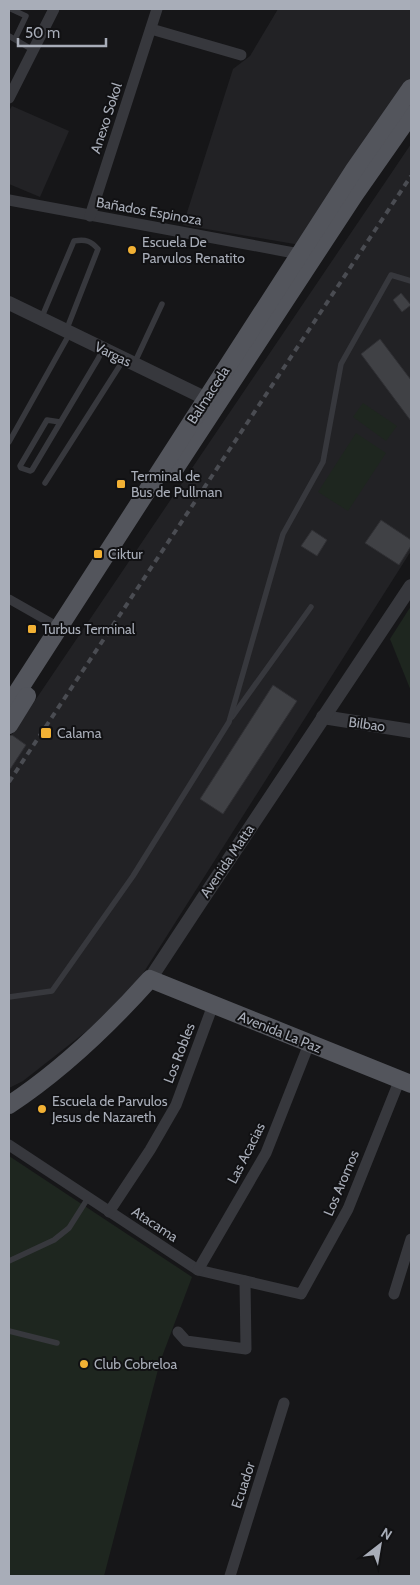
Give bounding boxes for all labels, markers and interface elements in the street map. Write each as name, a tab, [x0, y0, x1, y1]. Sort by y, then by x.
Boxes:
scale bar	[18, 15, 105, 47]
text: 50 m	[25, 24, 60, 42]
street label: Anexo Sokol	[86, 80, 126, 156]
street label: Bañados Espinoza	[95, 193, 204, 229]
place label: Escuela De Parvulos Renatito	[142, 233, 245, 267]
marker: Escuela De Parvulos Renatito	[126, 244, 138, 256]
street label: Vargas	[92, 337, 134, 371]
street label: Balmaceda	[183, 362, 233, 427]
place label: Terminal de Bus de Pullman	[131, 467, 223, 501]
marker: Terminal de Bus de Pullman	[115, 478, 127, 490]
place label: Ciktur	[108, 545, 143, 563]
marker: Ciktur	[92, 548, 104, 560]
place label: Turbus Terminal	[42, 620, 136, 638]
marker: Turbus Terminal	[26, 623, 38, 635]
street label: Bilbao	[348, 713, 387, 736]
place label: Calama	[57, 724, 102, 742]
marker: Calama	[39, 726, 53, 740]
street label: Avenida Matta	[196, 821, 258, 901]
street label: Avenida La Paz	[236, 1007, 325, 1057]
street label: Los Robles	[159, 1020, 199, 1086]
place label: Escuela de Parvulos Jesus de Nazareth	[51, 1092, 168, 1126]
marker: Escuela de Parvulos Jesus de Nazareth	[36, 1103, 48, 1115]
street label: Las Acacias	[223, 1119, 269, 1187]
street label: Los Aromos	[319, 1147, 363, 1219]
street label: Atacama	[128, 1202, 182, 1246]
place label: Club Cobreloa	[94, 1355, 177, 1373]
marker: Club Cobreloa	[78, 1358, 90, 1370]
street label: Ecuador	[227, 1459, 259, 1511]
north arrow	[355, 1520, 405, 1570]
text: N	[378, 1524, 396, 1544]

